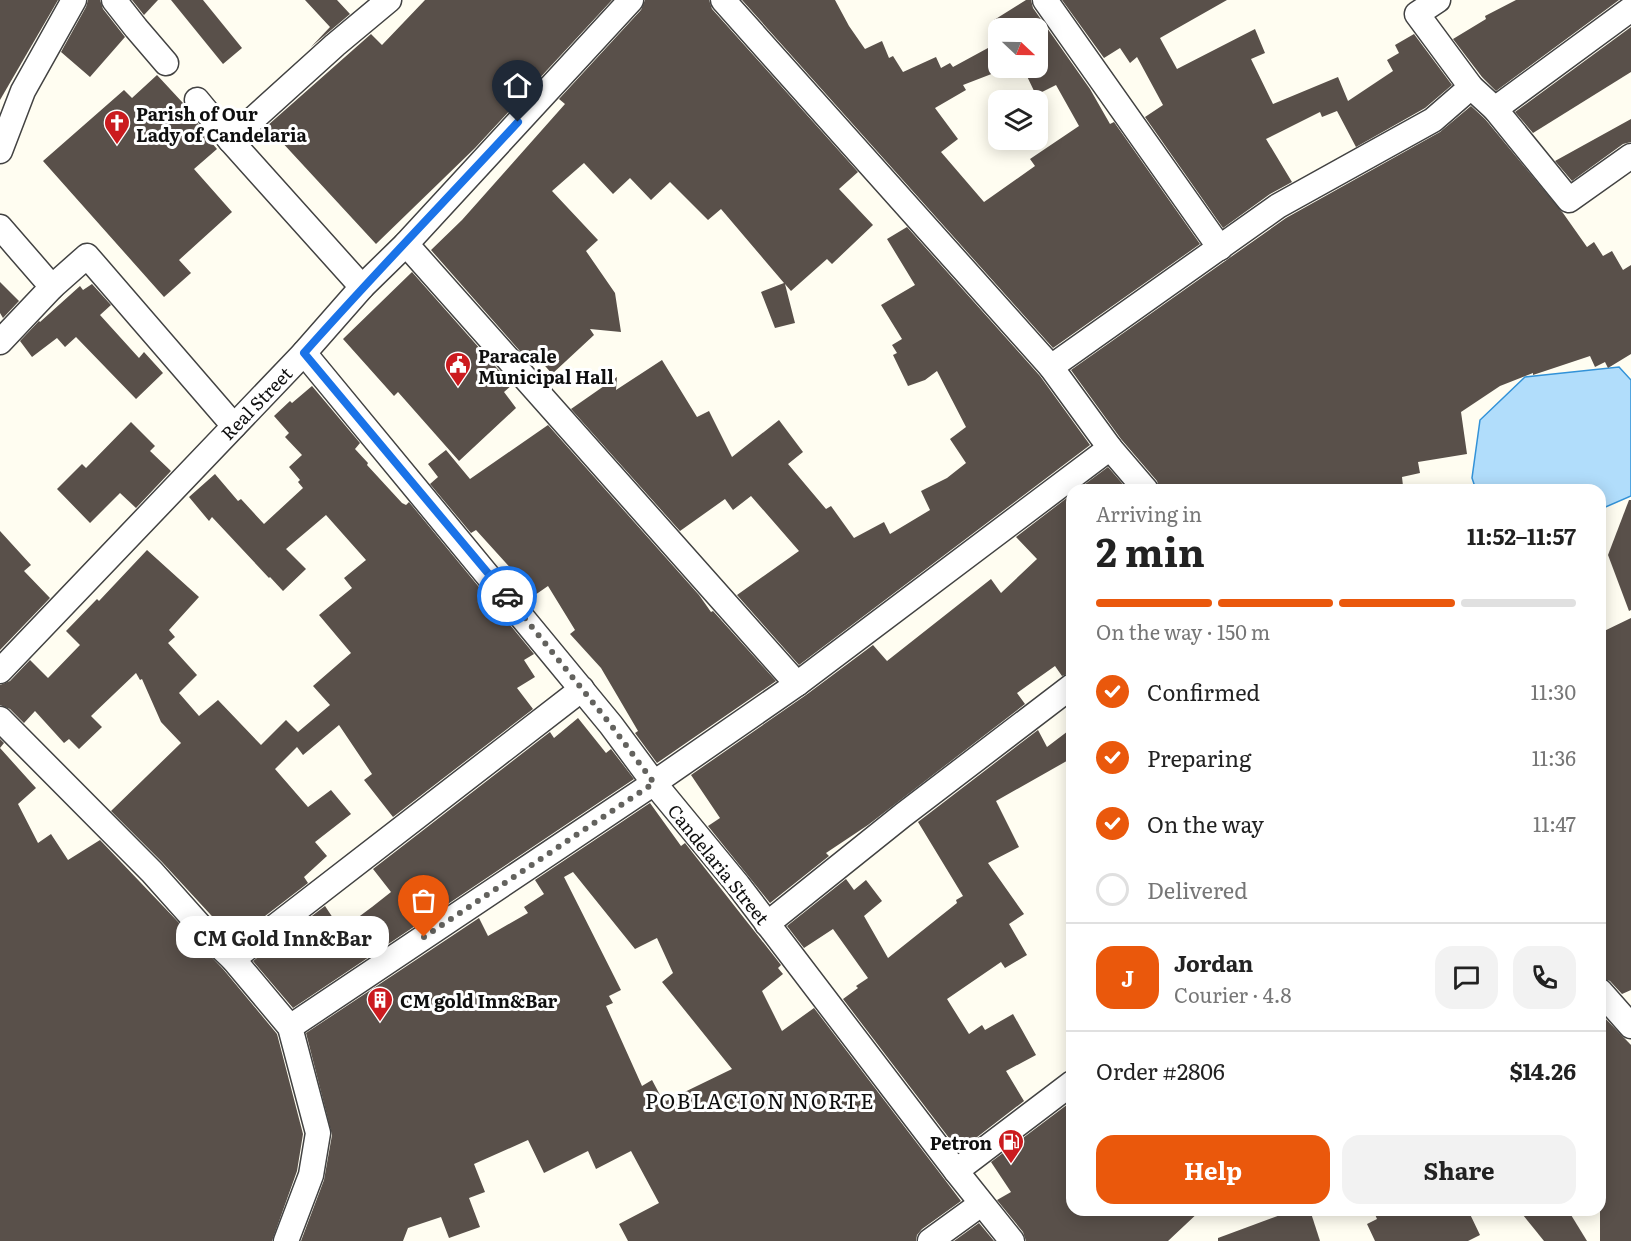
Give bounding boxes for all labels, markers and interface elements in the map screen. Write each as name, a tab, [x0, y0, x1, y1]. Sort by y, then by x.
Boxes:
north arrow	[988, 18, 1048, 78]
map controls	[988, 18, 1048, 150]
pin	[492, 60, 543, 122]
icon: home	[501, 69, 534, 102]
button: layers	[988, 90, 1048, 150]
place label: Parish of Our Lady of Candelaria	[136, 100, 308, 148]
church icon: Parish of Our Lady of Candelaria	[102, 108, 132, 146]
place label: Paracale Municipal Hall	[478, 342, 614, 390]
public building icon: Paracale Municipal Hall	[443, 350, 473, 388]
street label: Real Street	[214, 360, 298, 446]
text: Arriving in	[1096, 498, 1202, 528]
text: 11:52–11:57	[1467, 519, 1576, 552]
text: 2 min	[1096, 521, 1205, 579]
courier	[477, 566, 537, 626]
icon: car	[491, 580, 524, 613]
text: On the way · 150 m	[1096, 616, 1270, 646]
icon: check	[1096, 675, 1129, 708]
text: Confirmed	[1147, 675, 1260, 708]
text: 11:30	[1531, 676, 1576, 706]
icon: check	[1096, 741, 1129, 774]
text: Preparing	[1147, 741, 1251, 774]
text: 11:36	[1532, 742, 1576, 772]
street label: Candelaria Street	[662, 798, 777, 931]
icon: check	[1096, 807, 1129, 840]
text: On the way	[1147, 807, 1264, 840]
text: 11:47	[1533, 808, 1576, 838]
text: Delivered	[1147, 873, 1248, 906]
pin	[398, 875, 449, 937]
icon: bag	[407, 884, 440, 917]
callout: CM Gold Inn&Bar	[175, 916, 388, 958]
text: CM Gold Inn&Bar	[193, 922, 372, 952]
text: Jordan	[1174, 946, 1253, 979]
button: chat	[1435, 946, 1498, 1009]
button: phone	[1513, 946, 1576, 1009]
text: J	[1121, 961, 1134, 994]
text: Courier · 4.8	[1174, 979, 1291, 1009]
building icon: CM gold Inn&Bar	[365, 985, 395, 1023]
place label: CM gold Inn&Bar	[400, 987, 558, 1014]
text: Order #2806	[1096, 1054, 1225, 1087]
text: $14.26	[1509, 1054, 1576, 1087]
district label: POBLACION NORTE	[645, 1084, 875, 1115]
fuel station icon: Petron	[996, 1127, 1026, 1165]
place label: Petron	[930, 1129, 992, 1156]
button: Help	[1096, 1135, 1330, 1204]
button: Share	[1342, 1135, 1576, 1204]

